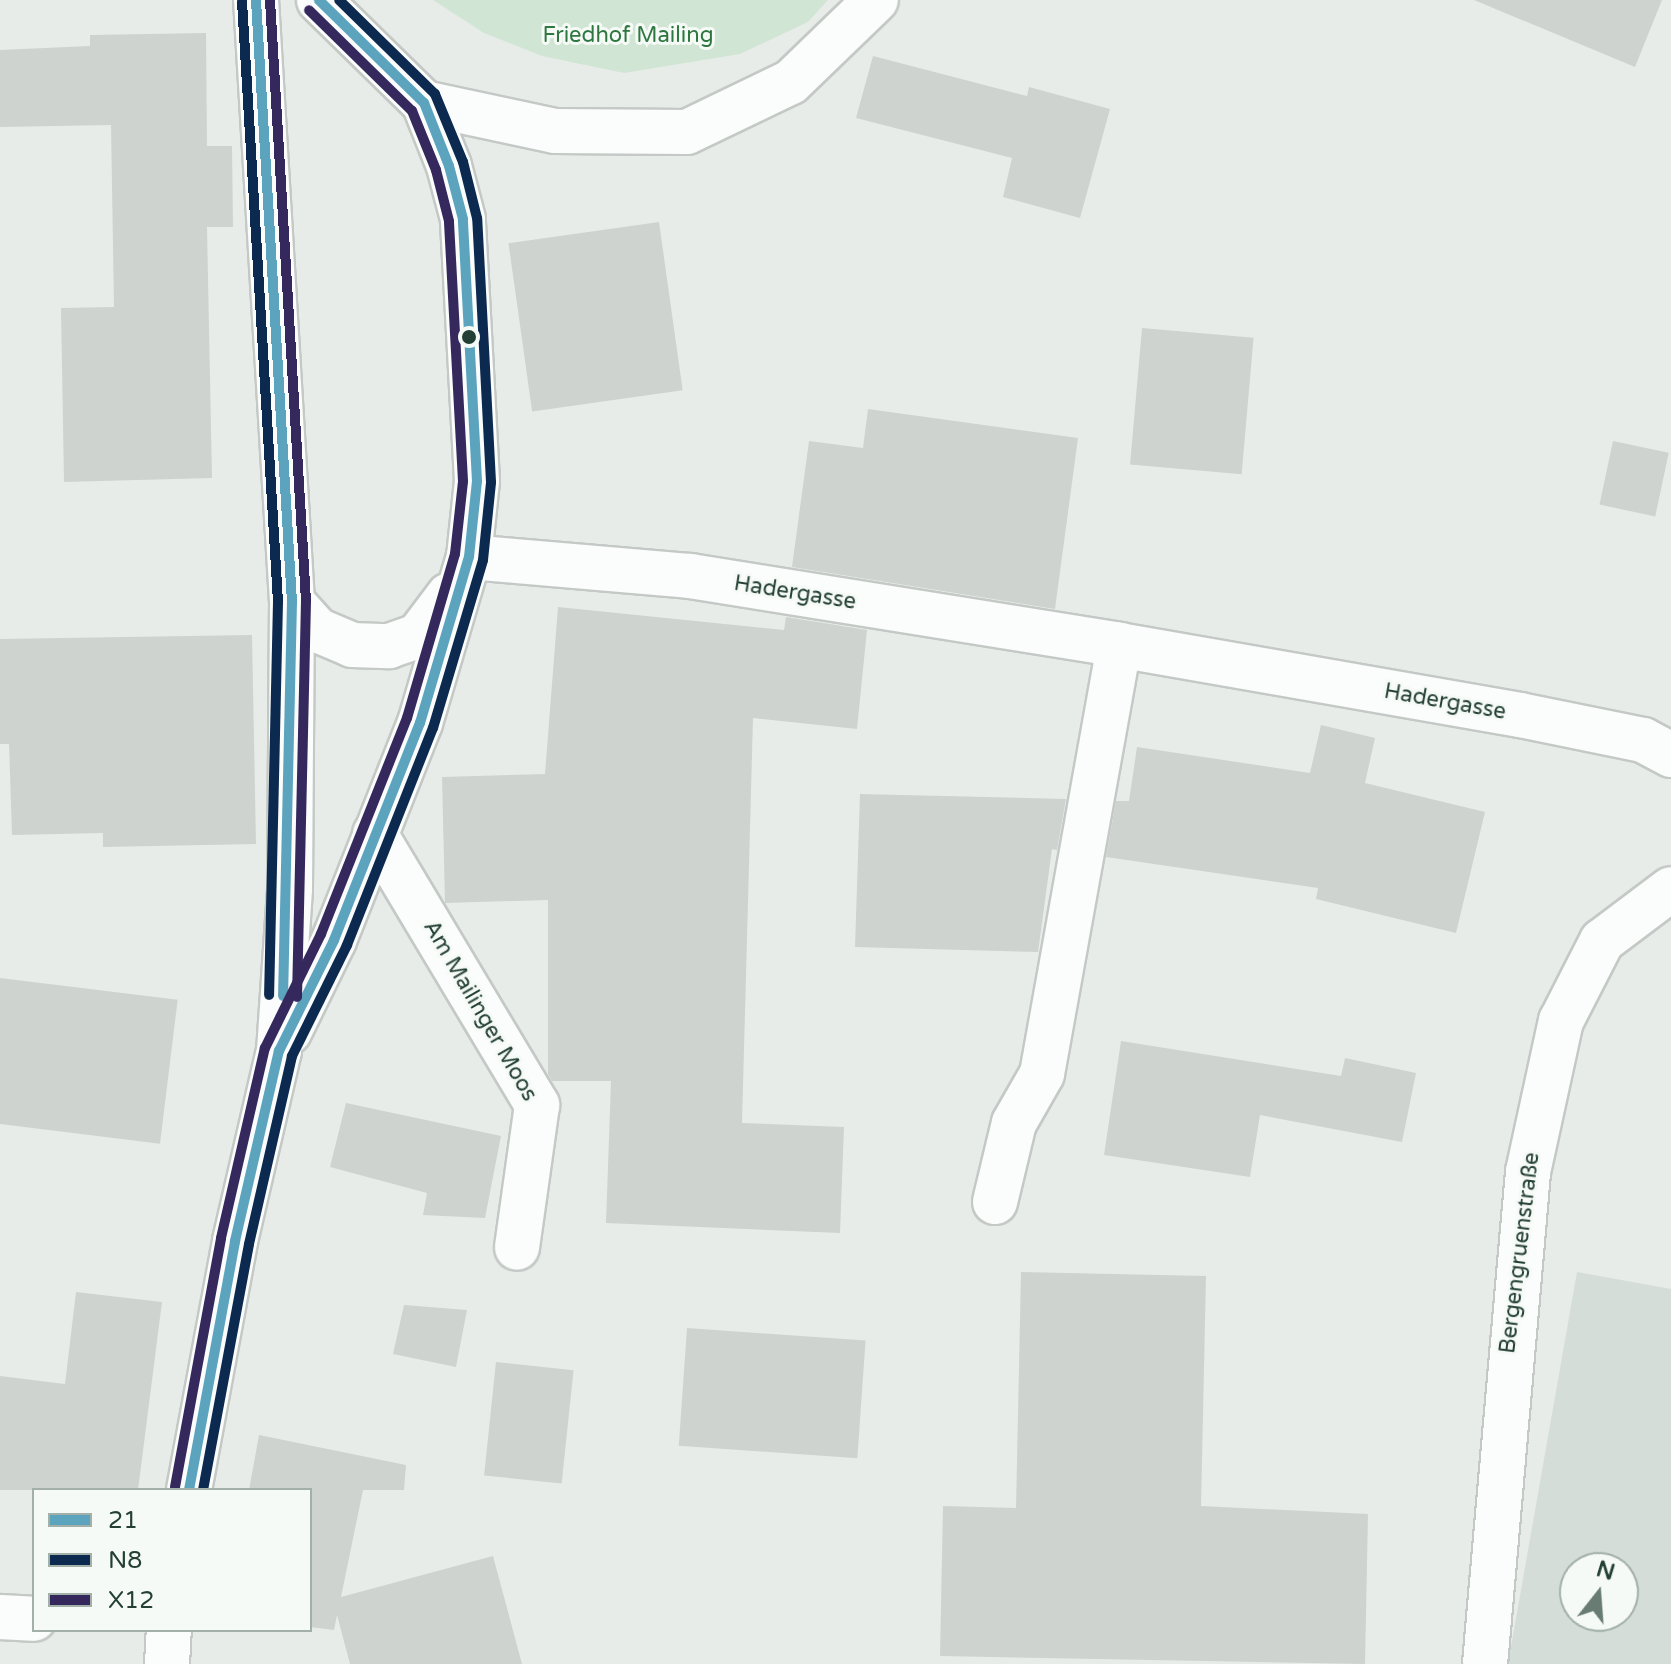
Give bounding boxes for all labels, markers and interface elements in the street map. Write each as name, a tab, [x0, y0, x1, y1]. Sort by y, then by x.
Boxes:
park label: Friedhof Mailing	[542, 23, 714, 49]
unlabelled marker	[461, 329, 477, 345]
street label: Hadergasse	[732, 570, 858, 616]
street label: Hadergasse	[1382, 678, 1508, 726]
street label: Am Mailinger Moos	[417, 916, 543, 1106]
street label: Bergengruenstraße	[1495, 1151, 1545, 1355]
legend	[32, 1488, 312, 1632]
text: 21	[108, 1506, 138, 1535]
text: N8	[108, 1546, 142, 1575]
north arrow	[1559, 1552, 1639, 1632]
text: N	[1593, 1556, 1618, 1586]
text: X12	[108, 1586, 154, 1615]

